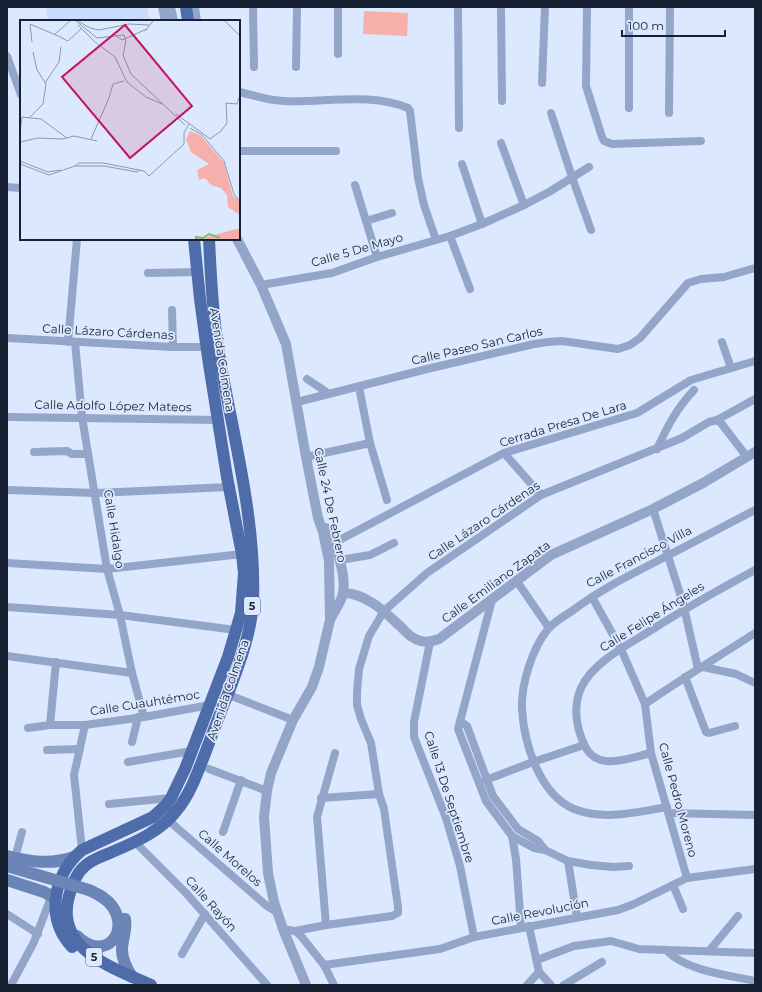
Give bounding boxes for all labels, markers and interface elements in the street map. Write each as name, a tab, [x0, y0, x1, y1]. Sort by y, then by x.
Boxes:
scale bar	[622, 12, 725, 38]
text: 100 m	[628, 18, 664, 33]
inset map	[20, 20, 240, 240]
street label: Calle 5 De Mayo	[309, 229, 404, 270]
street label: Avenida Colmena	[207, 307, 238, 413]
street label: Calle Lázaro Cárdenas	[42, 321, 174, 342]
street label: Calle Paseo San Carlos	[410, 323, 544, 368]
street label: Calle Adolfo López Mateos	[34, 397, 192, 414]
street label: Cerrada Presa De Lara	[497, 397, 628, 450]
street label: Calle 24 De Febrero	[311, 446, 350, 564]
street label: Calle Lázaro Cárdenas	[425, 477, 543, 564]
street label: Calle Hidalgo	[101, 488, 128, 569]
street label: Calle Francisco Villa	[583, 522, 694, 591]
street label: Calle Emiliano Zapata	[439, 537, 553, 626]
street label: Calle Felipe Ángeles	[597, 578, 707, 655]
road number: 5	[244, 597, 260, 615]
street label: Avenida Colmena	[203, 637, 252, 742]
street label: Calle Cuauhtémoc	[89, 686, 201, 719]
street label: Calle 13 De Septiembre	[421, 729, 478, 865]
street label: Calle Pedro Moreno	[656, 741, 701, 859]
street label: Calle Morelos	[195, 826, 265, 890]
street label: Calle Rayón	[182, 873, 240, 935]
street label: Calle Revolución	[490, 895, 590, 928]
road number: 5	[86, 948, 102, 966]

